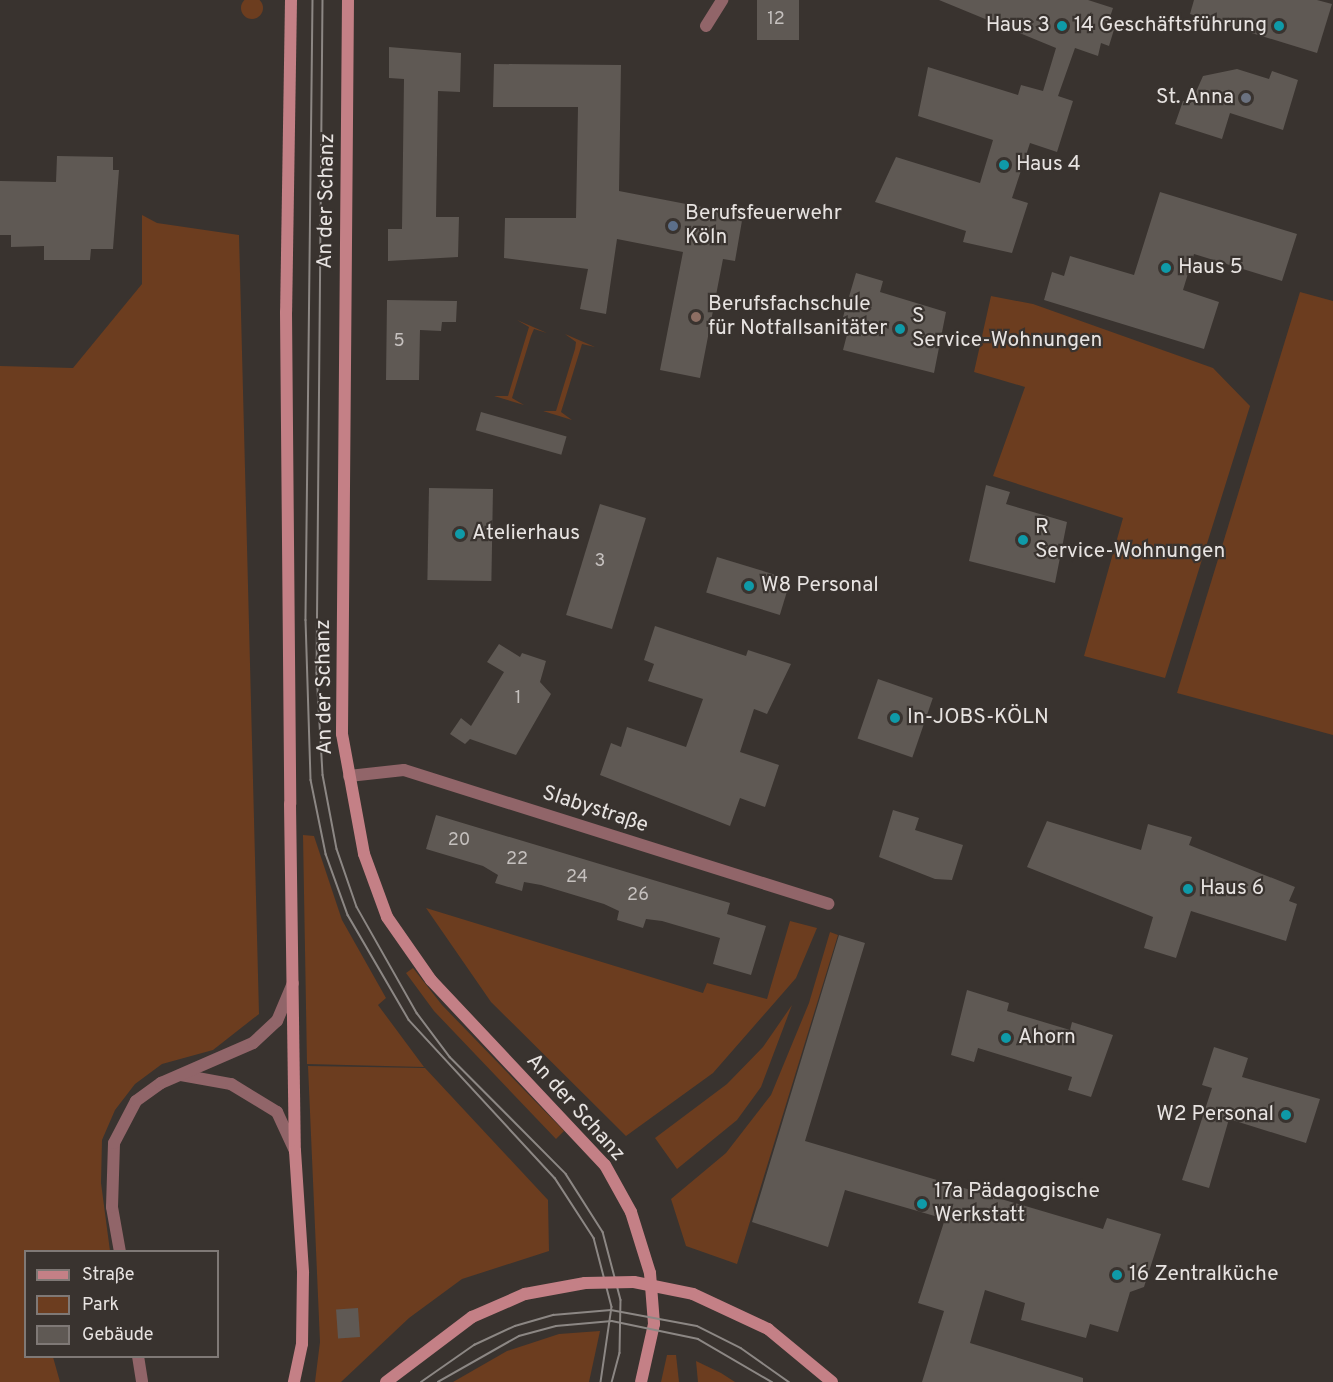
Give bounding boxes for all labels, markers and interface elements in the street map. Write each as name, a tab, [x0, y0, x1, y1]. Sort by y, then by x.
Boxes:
house number: 12	[767, 9, 785, 31]
place label: Haus 3	[986, 13, 1050, 39]
place label: 14 Geschäftsführung	[1074, 13, 1267, 39]
marker: Haus 3	[1055, 19, 1069, 33]
marker: 14 Geschäftsführung	[1272, 19, 1286, 33]
place label: St. Anna	[1155, 85, 1234, 111]
marker: St. Anna	[1239, 91, 1253, 105]
street label: An der Schanz	[313, 133, 341, 269]
place label: Haus 4	[1016, 152, 1081, 178]
marker: Haus 4	[997, 158, 1011, 172]
place label: Berufsfeuerwehr Köln	[685, 201, 842, 251]
marker: Berufsfeuerwehr Köln	[666, 219, 680, 233]
place label: Haus 5	[1178, 255, 1243, 281]
marker: Haus 5	[1159, 261, 1173, 275]
place label: Berufsfachschule für Notfallsanitäter	[708, 292, 887, 342]
place label: S Service-Wohnungen	[912, 304, 1102, 354]
marker: Berufsfachschule für Notfallsanitäter	[689, 310, 703, 324]
marker: S Service-Wohnungen	[893, 322, 907, 336]
house number: 5	[393, 331, 405, 353]
place label: R Service-Wohnungen	[1035, 515, 1225, 565]
place label: Atelierhaus	[472, 521, 580, 547]
marker: Atelierhaus	[453, 527, 467, 541]
marker: R Service-Wohnungen	[1016, 533, 1030, 547]
house number: 3	[595, 551, 605, 573]
place label: W8 Personal	[761, 573, 879, 599]
marker: W8 Personal	[742, 579, 756, 593]
street label: An der Schanz	[311, 619, 339, 755]
house number: 1	[515, 688, 521, 710]
place label: In-JOBS-KÖLN	[907, 705, 1049, 731]
marker: In-JOBS-KÖLN	[888, 711, 902, 725]
street label: Slabystraße	[539, 781, 651, 839]
house number: 20	[448, 830, 470, 852]
house number: 22	[506, 849, 528, 871]
house number: 24	[566, 867, 588, 889]
place label: Haus 6	[1200, 876, 1264, 902]
marker: Haus 6	[1181, 882, 1195, 896]
house number: 26	[627, 885, 649, 907]
place label: Ahorn	[1018, 1025, 1076, 1051]
marker: Ahorn	[999, 1031, 1013, 1045]
street label: An der Schanz	[520, 1049, 630, 1167]
place label: W2 Personal	[1156, 1102, 1274, 1128]
marker: W2 Personal	[1279, 1108, 1293, 1122]
place label: 17a Pädagogische Werkstatt	[934, 1179, 1100, 1229]
marker: 17a Pädagogische Werkstatt	[915, 1197, 929, 1211]
legend	[24, 1250, 219, 1358]
place label: 16 Zentralküche	[1129, 1262, 1279, 1288]
text: Straße	[82, 1264, 134, 1287]
marker: 16 Zentralküche	[1110, 1268, 1124, 1282]
text: Park	[82, 1294, 119, 1317]
text: Gebäude	[82, 1324, 154, 1347]

